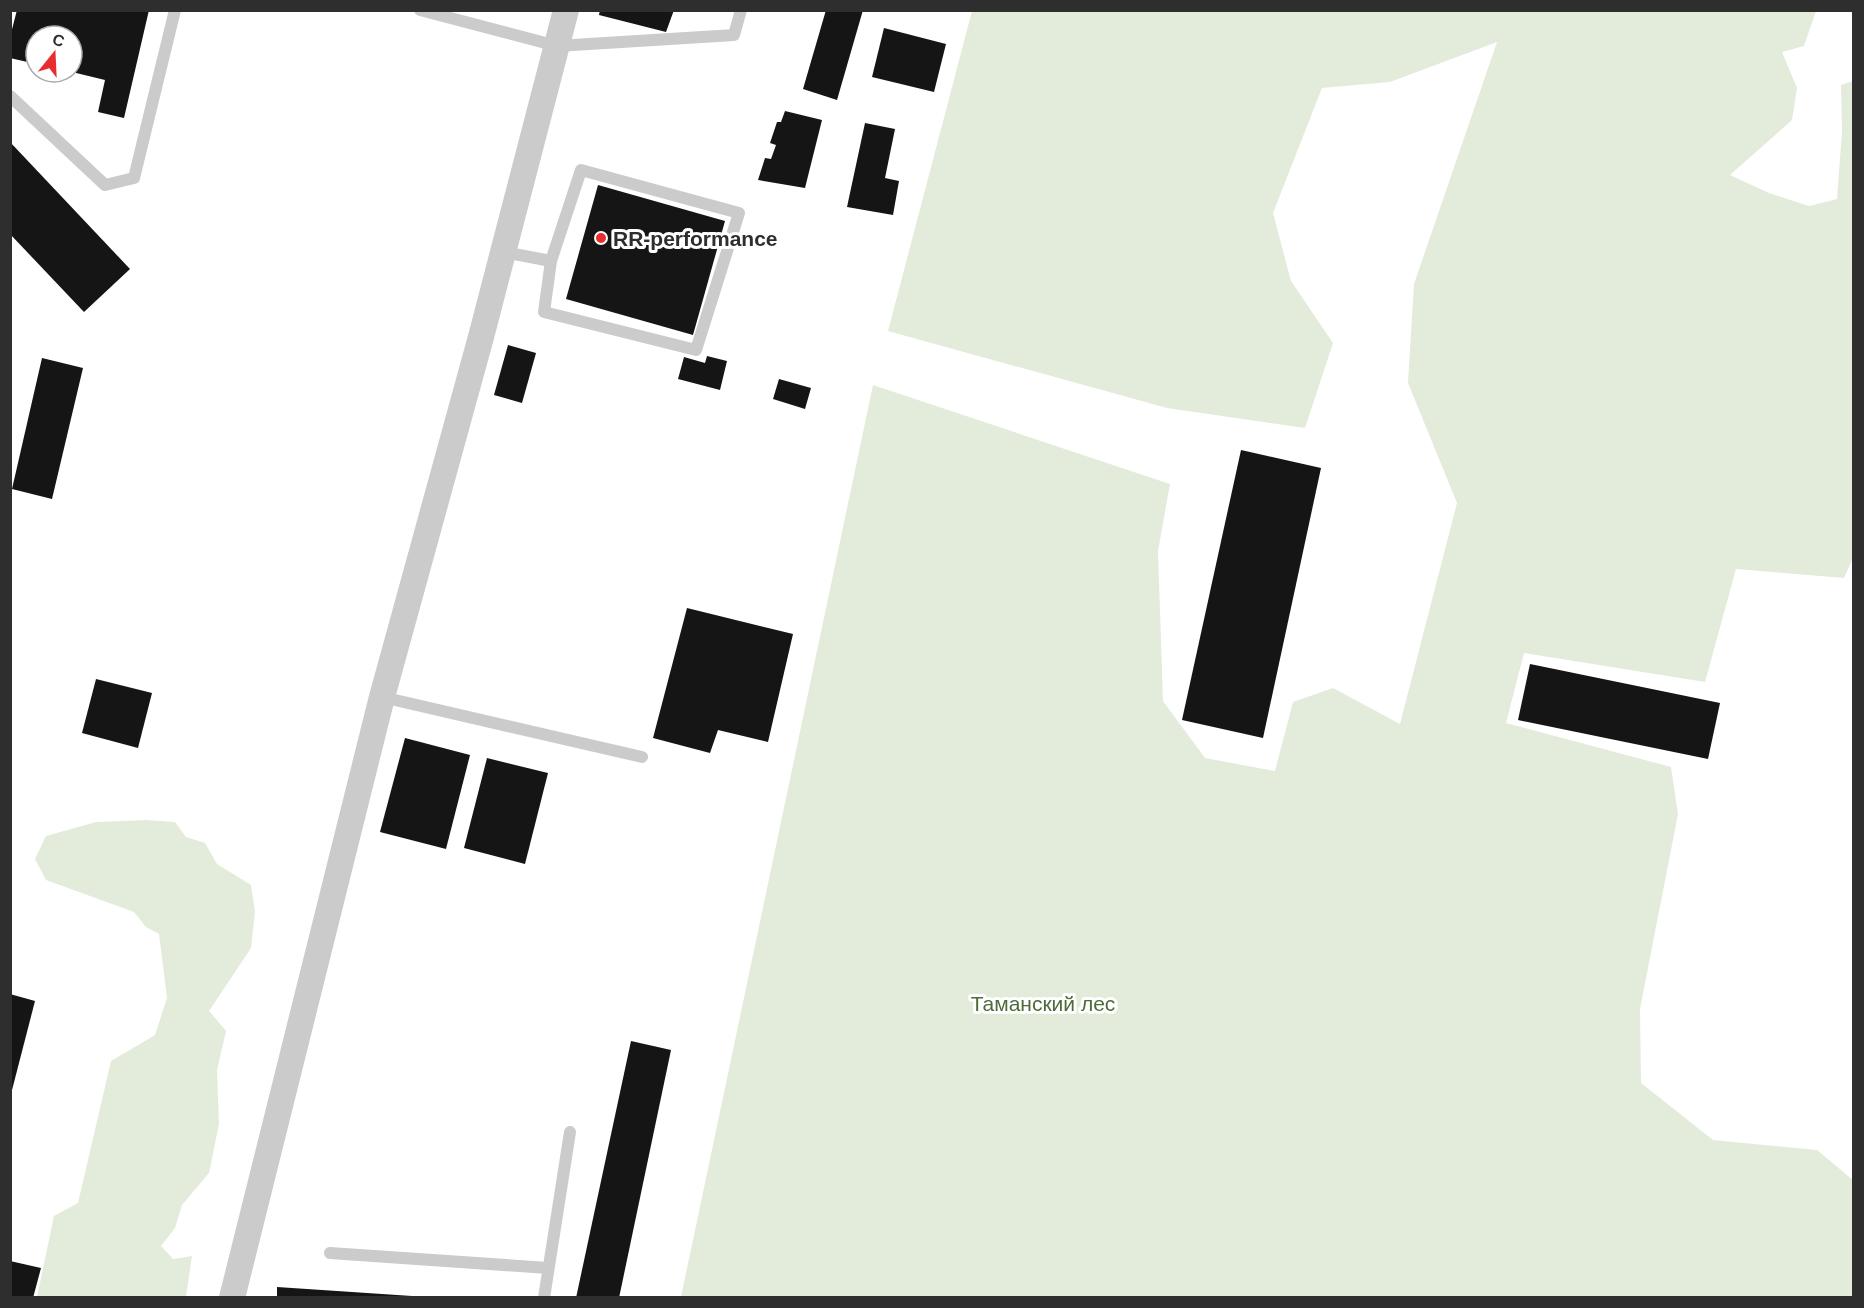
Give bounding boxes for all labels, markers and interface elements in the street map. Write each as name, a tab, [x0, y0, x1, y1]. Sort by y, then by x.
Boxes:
north arrow	[24, 24, 84, 84]
text: С	[50, 30, 67, 50]
place label: RR-performance	[613, 227, 778, 250]
marker: RR-performance	[594, 231, 608, 245]
park label: Таманский лес	[971, 992, 1115, 1015]

